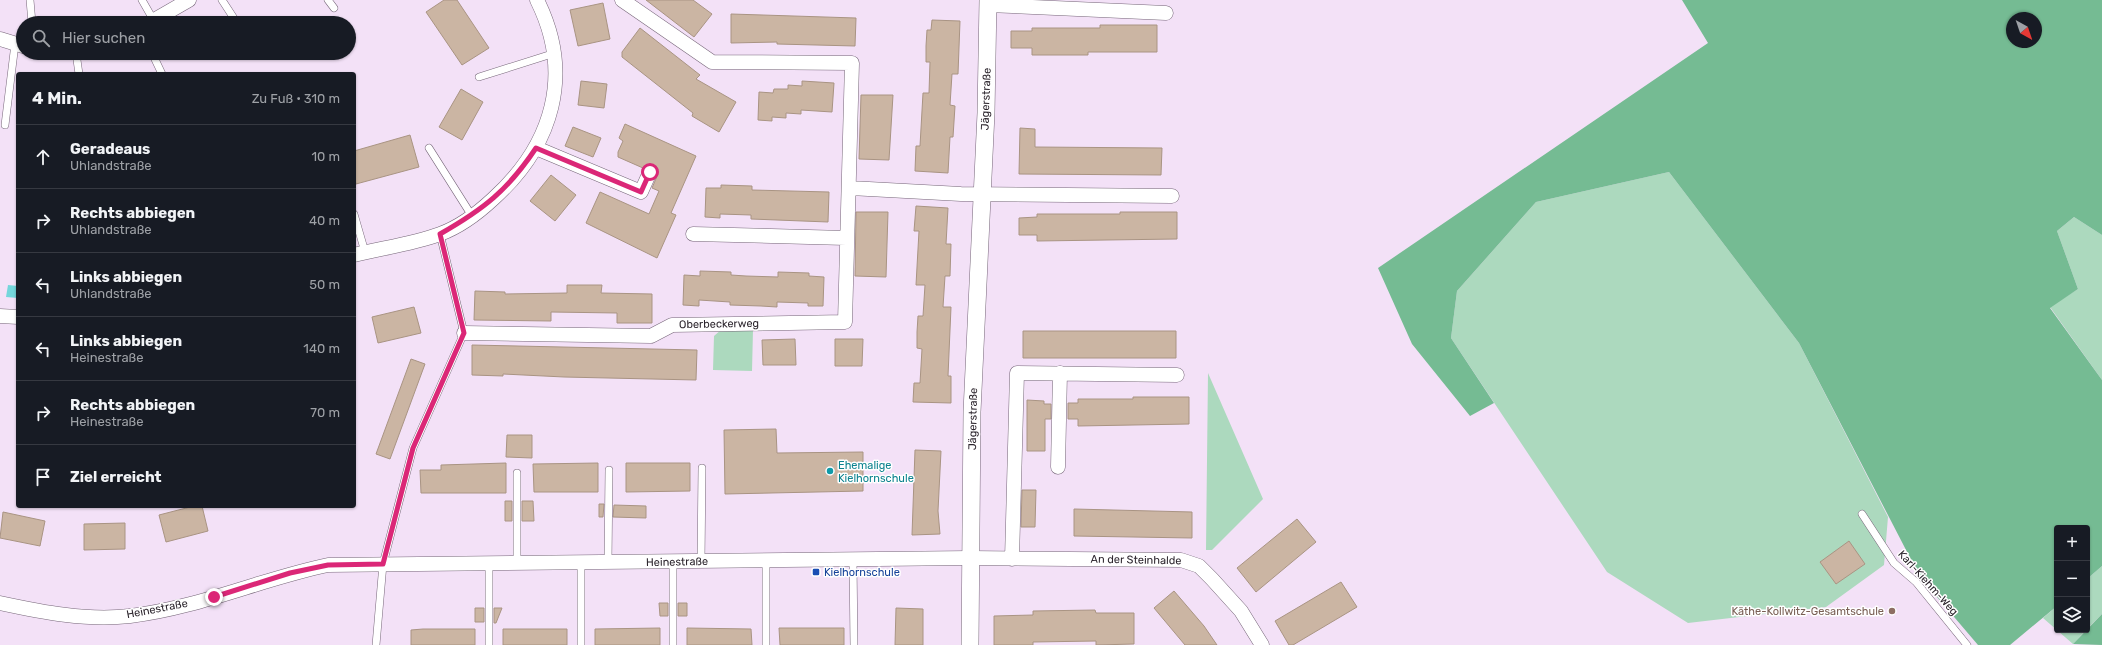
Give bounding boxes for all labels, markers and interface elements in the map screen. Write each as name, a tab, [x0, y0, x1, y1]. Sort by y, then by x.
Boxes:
north arrow	[2006, 12, 2042, 48]
search box	[16, 16, 356, 60]
icon: search	[30, 27, 52, 49]
text: Hier suchen	[62, 29, 145, 47]
street label: Jägerstraße	[978, 67, 994, 131]
text: 4 Min.	[32, 88, 82, 108]
text: Zu Fuß · 310 m	[252, 91, 340, 106]
text: Geradeaus	[70, 140, 150, 158]
icon: ahead	[32, 146, 54, 168]
text: 10 m	[311, 149, 340, 164]
text: Uhlandstraße	[70, 158, 152, 173]
route start	[641, 163, 659, 181]
text: Rechts abbiegen	[70, 204, 195, 222]
icon: right	[32, 210, 54, 232]
text: 40 m	[309, 213, 340, 228]
text: Uhlandstraße	[70, 222, 152, 237]
text: Links abbiegen	[70, 268, 182, 286]
icon: left	[32, 274, 54, 296]
text: 50 m	[309, 277, 340, 292]
text: Uhlandstraße	[70, 286, 152, 301]
street label: Oberbeckerweg	[679, 317, 759, 331]
text: Links abbiegen	[70, 332, 182, 350]
icon: left	[32, 338, 54, 360]
text: 140 m	[303, 341, 340, 356]
text: Heinestraße	[70, 350, 144, 365]
street label: Jägerstraße	[966, 388, 980, 450]
text: Rechts abbiegen	[70, 396, 195, 414]
icon: right	[32, 402, 54, 424]
text: 70 m	[310, 405, 340, 420]
text: Heinestraße	[70, 414, 144, 429]
place label: Ehemalige Kielhornschule	[838, 459, 914, 485]
icon: arrive	[32, 466, 54, 488]
marker: Ehemalige Kielhornschule	[825, 466, 835, 476]
text: Ziel erreicht	[70, 468, 162, 486]
map controls	[2054, 525, 2090, 633]
button: +	[2054, 525, 2090, 561]
street label: Karl-Kiehm-Weg	[1895, 548, 1961, 618]
street label: An der Steinhalde	[1090, 553, 1182, 567]
street label: Heinestraße	[646, 555, 708, 569]
button: −	[2054, 561, 2090, 597]
place label: Kielhornschule	[824, 566, 900, 579]
marker: Kielhornschule	[811, 567, 821, 577]
route end	[205, 588, 223, 606]
street label: Heinestraße	[125, 597, 189, 621]
button: layers	[2054, 597, 2090, 633]
place label: Käthe-Kollwitz-Gesamtschule	[1731, 605, 1884, 618]
marker: Käthe-Kollwitz-Gesamtschule	[1887, 606, 1897, 616]

